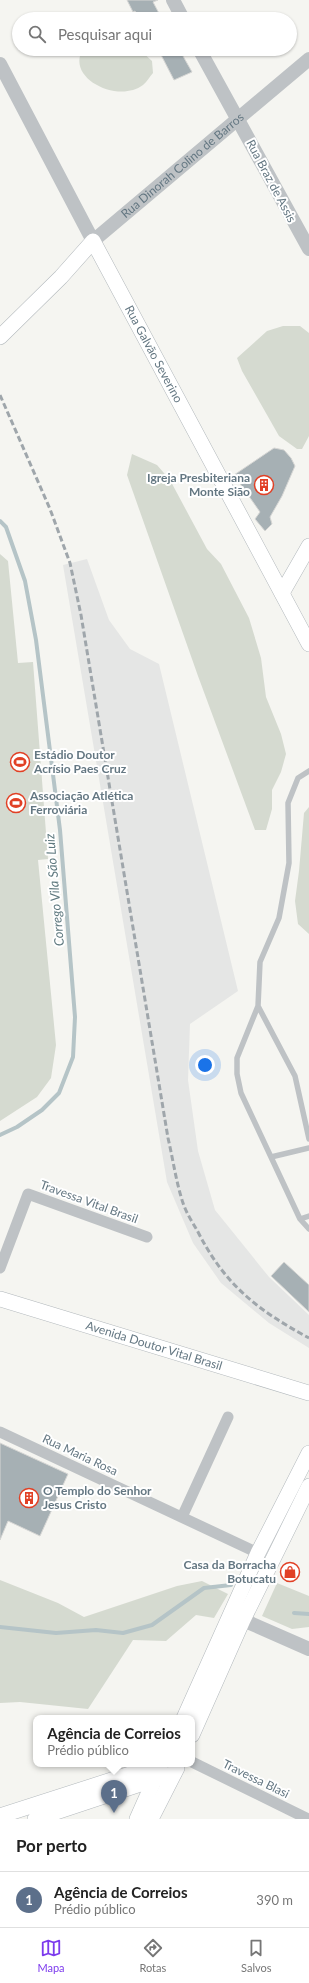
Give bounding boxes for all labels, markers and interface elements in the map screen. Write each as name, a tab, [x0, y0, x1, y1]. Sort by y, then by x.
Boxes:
search box	[12, 12, 297, 56]
icon: search	[26, 23, 48, 45]
text: Pesquisar aqui	[58, 25, 152, 43]
street label: Rua Dinorah Colino de Barros	[118, 109, 247, 221]
street label: Rua Braz de Assis	[243, 137, 300, 225]
street label: Rua Galvão Severino	[122, 303, 186, 405]
place label: Igreja Presbiteriana Monte Sião	[147, 470, 250, 499]
building icon: Igreja Presbiteriana Monte Sião	[253, 474, 275, 496]
place label: Estádio Doutor Acrísio Paes Cruz	[33, 747, 127, 776]
sports icon: Estádio Doutor Acrísio Paes Cruz	[9, 751, 31, 773]
place label: Associação Atlética Ferroviária	[29, 788, 133, 817]
sports icon: Associação Atlética Ferroviária	[5, 792, 27, 814]
water label: Corrego Vila São Luiz	[41, 833, 67, 947]
your location	[195, 1055, 215, 1075]
street label: Travessa Vital Brasil	[38, 1177, 140, 1226]
street label: Avenida Doutor Vital Brasil	[84, 1318, 224, 1373]
street label: Rua Maria Rosa	[40, 1431, 120, 1479]
place label: O Templo do Senhor Jesus Cristo	[43, 1483, 152, 1512]
building icon: O Templo do Senhor Jesus Cristo	[18, 1487, 40, 1509]
place label: Casa da Borracha Botucatu	[184, 1557, 276, 1586]
shop icon: Casa da Borracha Botucatu	[279, 1561, 301, 1583]
popup	[33, 1715, 195, 1767]
text: Agência de Correios	[47, 1724, 181, 1742]
text: Prédio público	[47, 1742, 129, 1758]
street label: Travessa Blasi	[220, 1756, 292, 1801]
pin: 1	[101, 1780, 127, 1813]
text: Por perto	[16, 1835, 87, 1856]
text: Agência de Correios	[54, 1883, 188, 1901]
text: 1	[25, 1892, 33, 1908]
text: 390 m	[256, 1892, 293, 1908]
text: Prédio público	[54, 1901, 136, 1917]
tab: Mapa	[37, 1937, 65, 1974]
tab: Rotas	[139, 1937, 166, 1974]
tab: Salvos	[241, 1937, 272, 1974]

